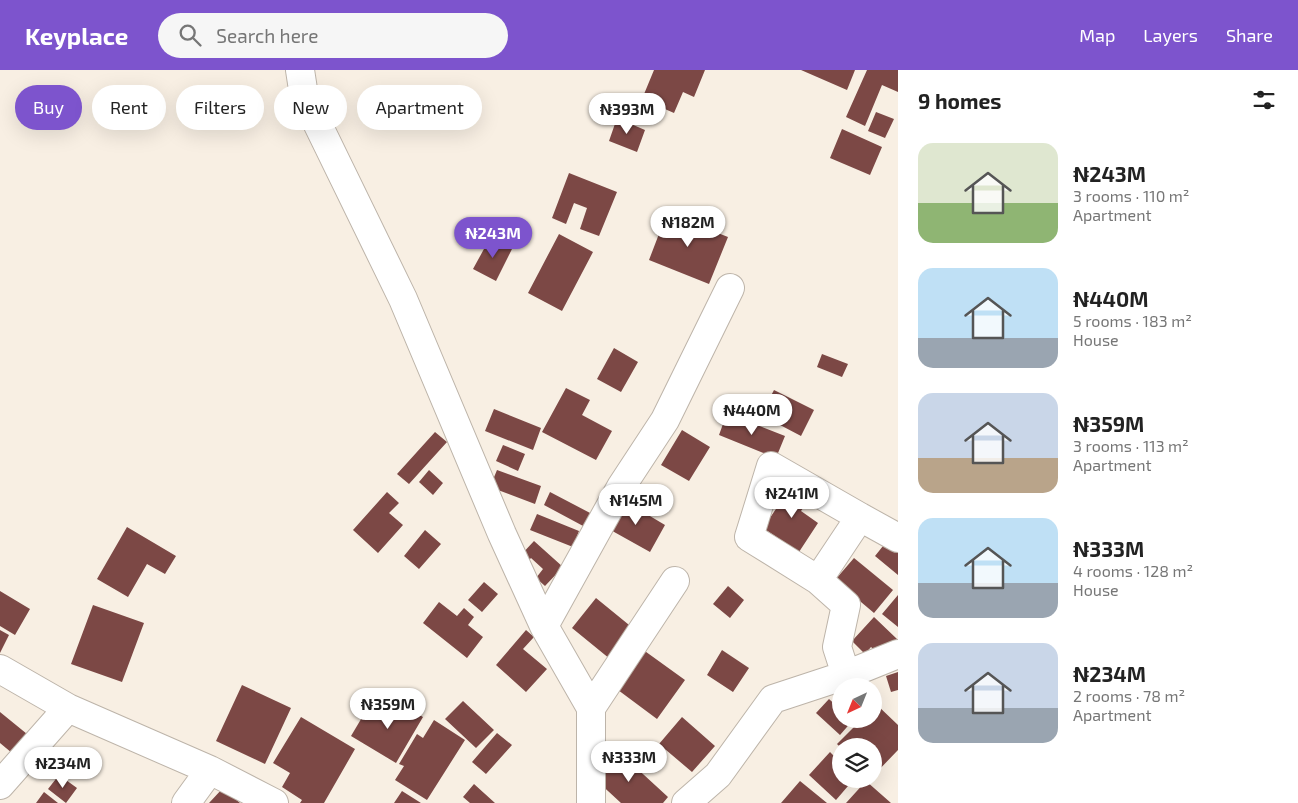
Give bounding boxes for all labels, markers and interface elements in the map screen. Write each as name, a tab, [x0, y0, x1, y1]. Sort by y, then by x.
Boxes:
search box	[158, 13, 508, 58]
text: Keyplace	[25, 21, 128, 50]
icon: search	[176, 21, 204, 49]
text: Search here	[216, 24, 318, 47]
text: Map	[1079, 24, 1115, 46]
text: Layers	[1143, 24, 1198, 46]
text: Share	[1226, 24, 1273, 46]
chip: Buy	[15, 85, 82, 130]
chip: Rent	[92, 85, 166, 130]
chip: Filters	[176, 85, 264, 130]
chip: New	[274, 85, 347, 130]
chip: Apartment	[357, 85, 482, 130]
icon: filters	[1250, 86, 1278, 114]
text: 9 homes	[918, 88, 1001, 113]
pin: ₦393M	[592, 92, 662, 135]
text: ₦393M	[600, 99, 654, 118]
text: ₦243M	[1073, 161, 1146, 186]
icon: home	[958, 163, 1018, 223]
text: 3 rooms · 110 m²	[1073, 186, 1190, 205]
text: Apartment	[1073, 205, 1152, 224]
pin: ₦182M	[653, 206, 723, 248]
text: ₦182M	[661, 212, 715, 231]
pin: ₦243M	[458, 216, 528, 259]
text: ₦243M	[465, 223, 521, 242]
text: ₦440M	[1073, 286, 1148, 311]
icon: home	[958, 288, 1018, 348]
text: 5 rooms · 183 m²	[1073, 311, 1192, 330]
text: House	[1073, 330, 1119, 349]
pin: ₦440M	[717, 394, 787, 436]
text: ₦440M	[723, 400, 781, 419]
text: ₦359M	[1073, 411, 1144, 436]
icon: home	[958, 413, 1018, 473]
text: 3 rooms · 113 m²	[1073, 436, 1189, 455]
text: Apartment	[1073, 455, 1152, 474]
pin: ₦241M	[757, 476, 827, 519]
text: ₦241M	[765, 483, 819, 502]
pin: ₦145M	[601, 484, 671, 526]
text: ₦145M	[610, 490, 662, 509]
text: ₦333M	[1073, 536, 1144, 561]
icon: home	[958, 538, 1018, 598]
text: 4 rooms · 128 m²	[1073, 561, 1193, 580]
text: House	[1073, 580, 1119, 599]
text: ₦234M	[1073, 661, 1146, 686]
icon: home	[958, 663, 1018, 723]
north arrow	[832, 678, 882, 728]
map controls	[832, 678, 882, 788]
text: 2 rooms · 78 m²	[1073, 686, 1185, 705]
pin: ₦359M	[353, 688, 423, 730]
text: ₦359M	[361, 694, 415, 713]
text: Apartment	[1073, 705, 1152, 724]
button: layers	[832, 738, 882, 788]
pin: ₦333M	[594, 740, 664, 783]
pin: ₦234M	[28, 746, 98, 789]
text: ₦333M	[602, 747, 656, 766]
text: ₦234M	[35, 753, 91, 772]

